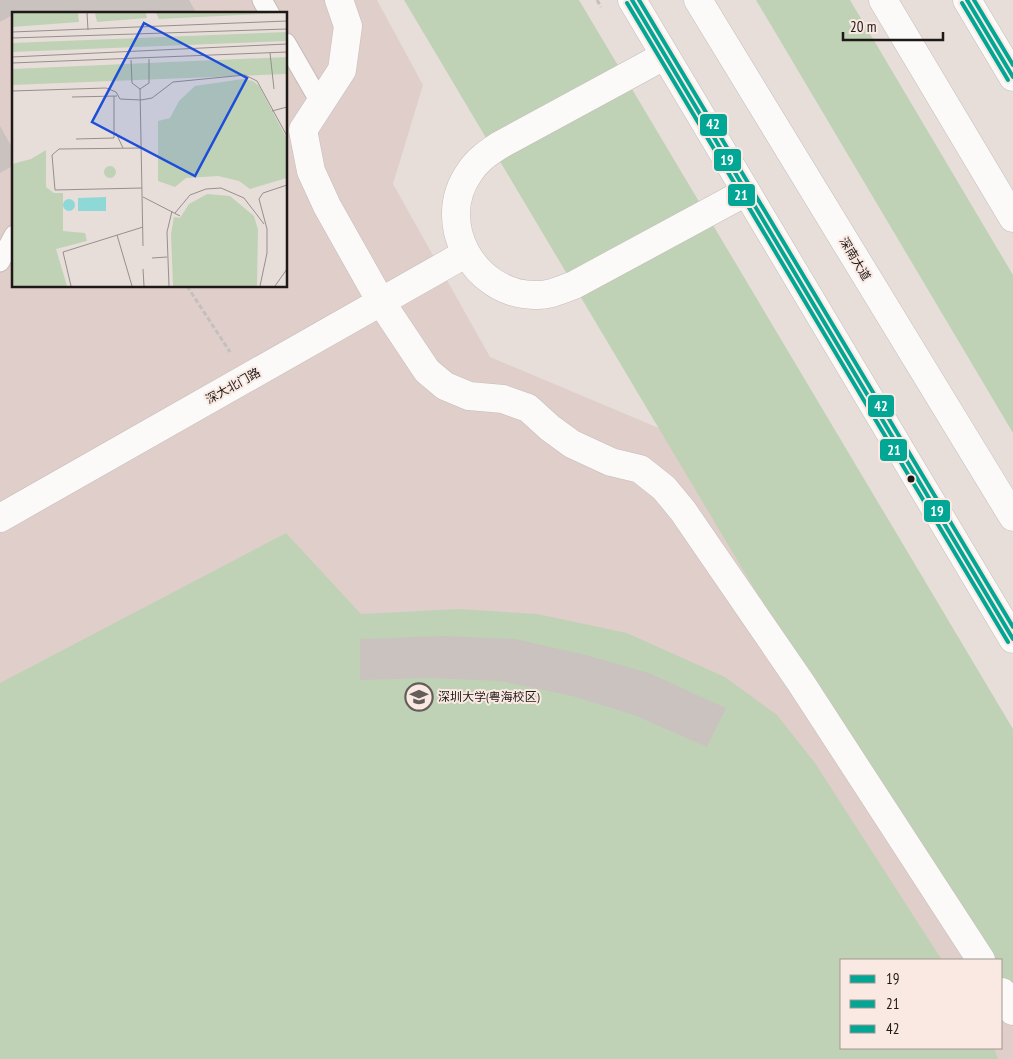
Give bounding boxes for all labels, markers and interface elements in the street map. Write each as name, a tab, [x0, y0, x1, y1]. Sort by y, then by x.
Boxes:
scale bar	[843, 10, 943, 42]
inset map	[12, 12, 288, 288]
text: 20 m	[850, 17, 876, 36]
line badge: 42	[699, 113, 728, 137]
text: 42	[706, 115, 720, 133]
line badge: 19	[713, 148, 742, 172]
text: 19	[720, 151, 734, 169]
line badge: 21	[727, 183, 756, 207]
text: 21	[734, 186, 748, 204]
street label: 深南大道	[837, 234, 874, 283]
street label: 深大北门路	[203, 364, 263, 407]
line badge: 42	[867, 394, 895, 418]
text: 42	[874, 397, 888, 415]
line badge: 21	[879, 438, 908, 462]
text: 21	[887, 441, 901, 459]
unlabelled marker	[906, 474, 916, 484]
line badge: 19	[923, 499, 951, 523]
text: 19	[930, 502, 944, 520]
school or university icon: 深圳大学(粤海校区)	[404, 682, 434, 712]
place label: 深圳大学(粤海校区)	[438, 689, 540, 704]
legend	[840, 959, 1003, 1049]
text: 19	[886, 969, 900, 988]
text: 21	[886, 994, 900, 1013]
text: 42	[886, 1019, 900, 1038]

